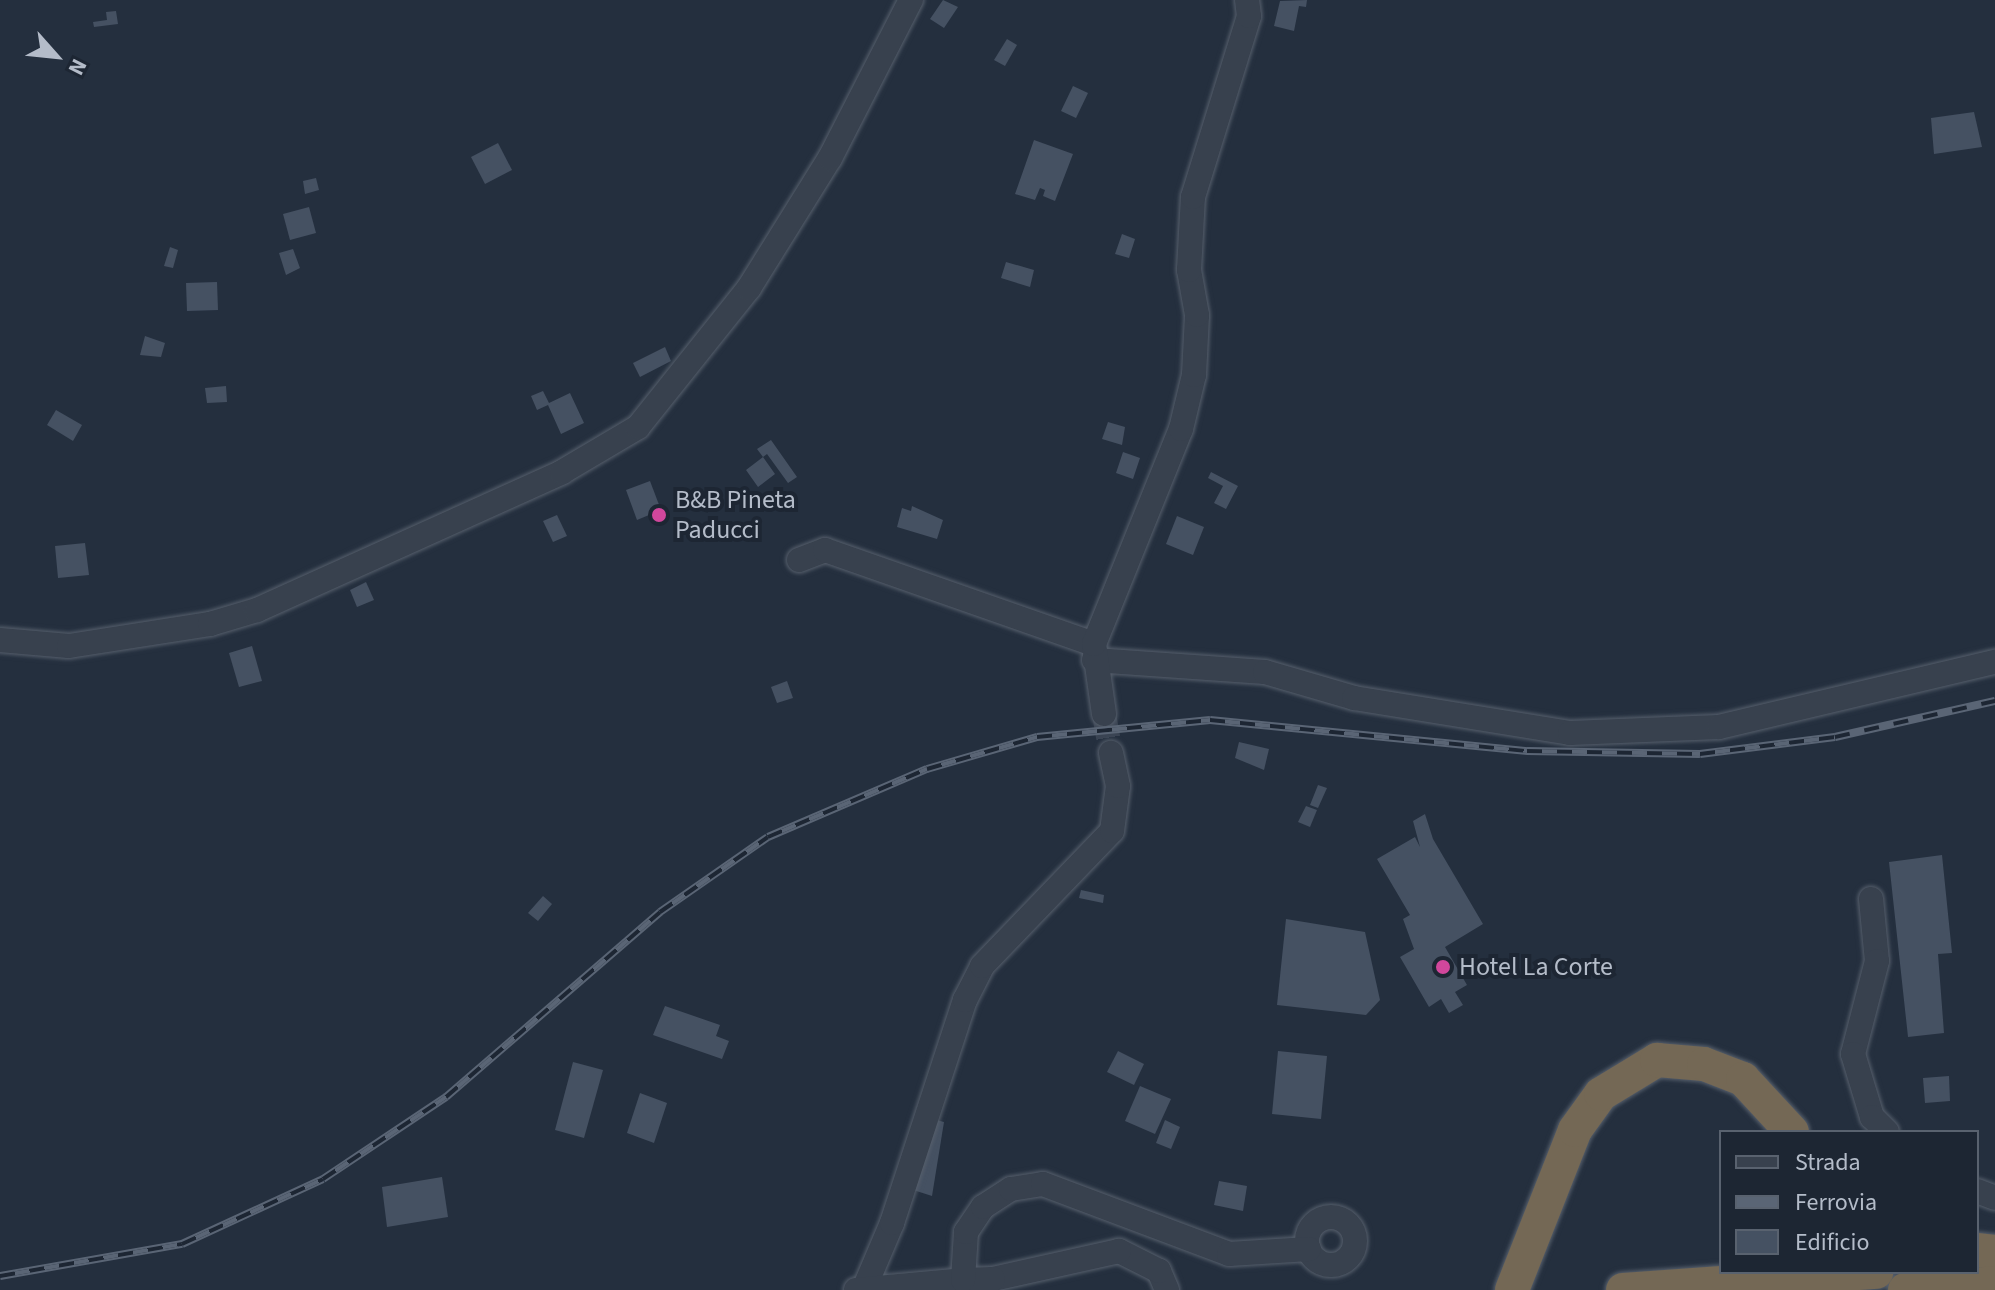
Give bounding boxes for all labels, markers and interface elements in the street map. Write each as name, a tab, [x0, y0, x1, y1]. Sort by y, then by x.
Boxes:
north arrow	[16, 16, 96, 96]
text: N	[60, 53, 95, 81]
place label: B&B Pineta Paducci	[675, 484, 796, 546]
marker: B&B Pineta Paducci	[650, 506, 668, 524]
place label: Hotel La Corte	[1459, 951, 1613, 983]
marker: Hotel La Corte	[1434, 958, 1452, 976]
legend	[1719, 1130, 1979, 1274]
text: Strada	[1795, 1145, 1861, 1180]
text: Ferrovia	[1795, 1185, 1877, 1220]
text: Edificio	[1795, 1225, 1869, 1260]

